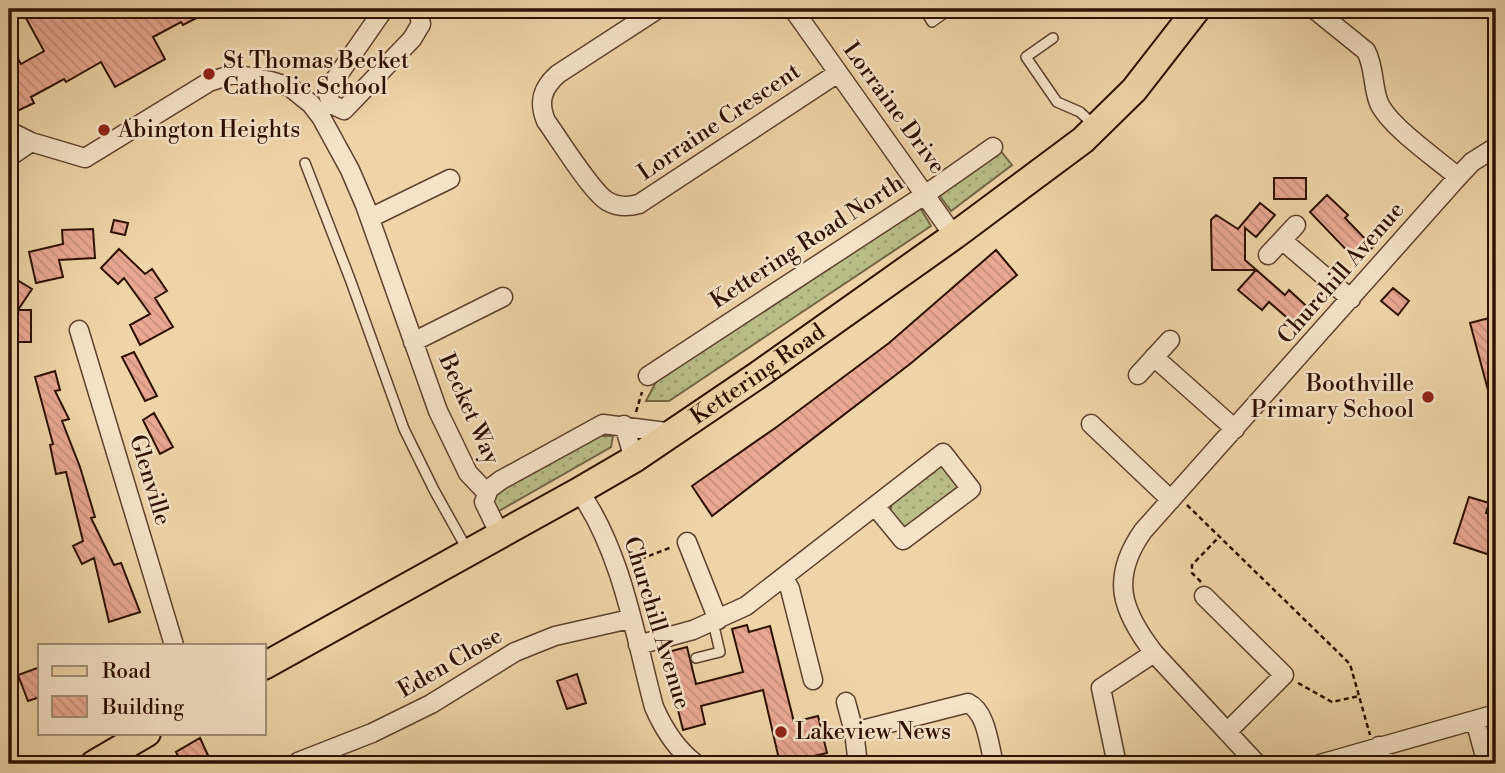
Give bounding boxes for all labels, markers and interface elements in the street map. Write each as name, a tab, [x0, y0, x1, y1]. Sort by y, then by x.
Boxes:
street label: Lorraine Drive	[837, 37, 951, 179]
place label: St Thomas Becket Catholic School	[223, 47, 409, 101]
street label: Lorraine Crescent	[632, 57, 806, 187]
marker: St Thomas Becket Catholic School	[201, 66, 217, 82]
place label: Abington Heights	[117, 116, 300, 144]
marker: Abington Heights	[96, 122, 112, 138]
street label: Kettering Road North	[705, 169, 909, 315]
street label: Churchill Avenue	[1272, 196, 1410, 350]
street label: Kettering Road	[685, 318, 831, 431]
street label: Becket Way	[432, 349, 506, 469]
place label: Boothville Primary School	[1251, 370, 1414, 424]
marker: Boothville Primary School	[1420, 389, 1436, 405]
street label: Glenville	[123, 431, 177, 529]
street label: Churchill Avenue	[617, 533, 697, 713]
street label: Eden Close	[393, 622, 507, 704]
legend	[38, 644, 266, 734]
text: Road	[102, 659, 151, 685]
text: Building	[101, 695, 184, 721]
place label: Lakeview News	[795, 718, 951, 746]
marker: Lakeview News	[773, 724, 789, 740]

